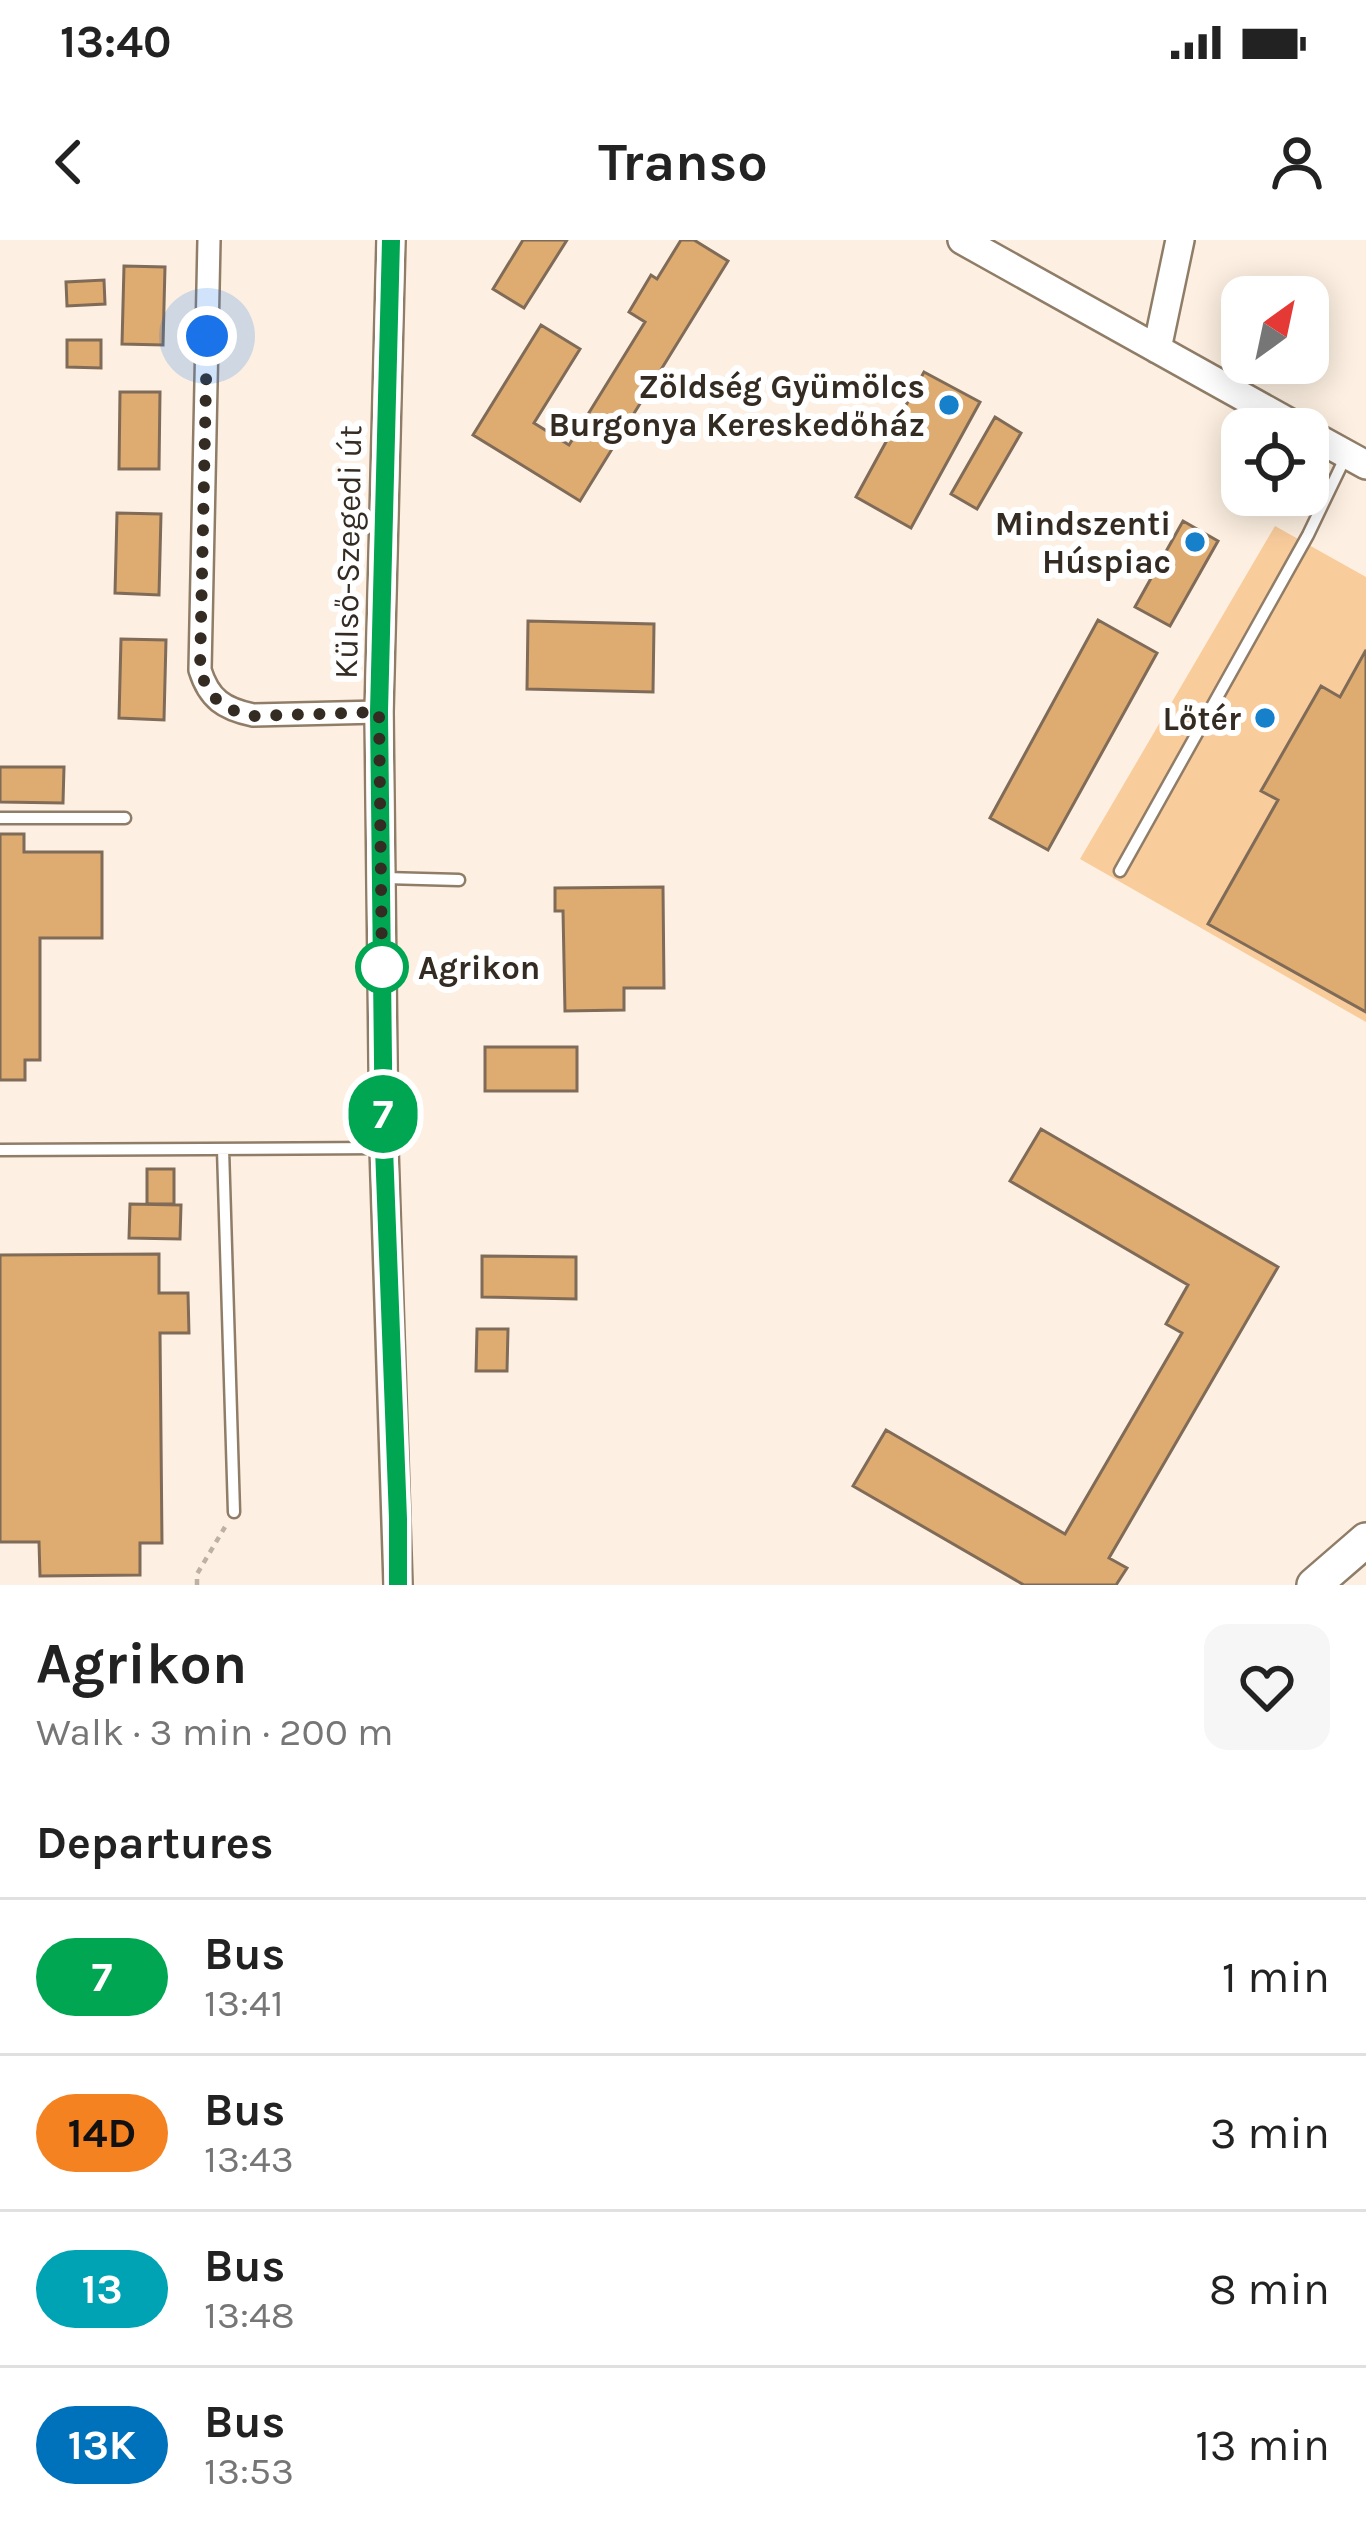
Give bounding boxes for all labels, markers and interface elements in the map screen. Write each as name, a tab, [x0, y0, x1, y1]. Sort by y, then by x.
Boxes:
text: 13:40	[60, 16, 171, 68]
icon: back	[36, 129, 102, 195]
icon: person	[1264, 129, 1330, 195]
text: Transo	[598, 130, 768, 194]
north arrow	[1221, 276, 1329, 384]
map controls	[1221, 276, 1329, 516]
your location	[177, 306, 237, 366]
place label: Zöldség Gyümölcs Burgonya Kereskedőház	[548, 368, 925, 444]
marker: Zöldség Gyümölcs Burgonya Kereskedőház	[936, 392, 962, 418]
button: locate	[1221, 408, 1329, 516]
street label: Külső-Szegedi út	[327, 425, 369, 679]
place label: Mindszenti Húspiac	[995, 505, 1171, 581]
marker: Mindszenti Húspiac	[1182, 529, 1208, 555]
place label: Lőtér	[1163, 700, 1241, 738]
marker: Lőtér	[1252, 705, 1278, 731]
marker: Agrikon	[357, 942, 407, 992]
place label: Agrikon	[418, 949, 540, 987]
line badge: 7	[344, 1075, 422, 1153]
text: 7	[373, 1089, 393, 1139]
button: heart	[1204, 1624, 1330, 1750]
text: Agrikon	[36, 1631, 247, 1697]
text: Walk · 3 min · 200 m	[36, 1709, 394, 1755]
text: Departures	[36, 1817, 273, 1869]
text: Bus	[204, 1928, 285, 1980]
text: 1 min	[1222, 1951, 1330, 2003]
text: 7	[92, 1952, 112, 2002]
text: 13:41	[204, 1980, 284, 2026]
text: Bus	[204, 2084, 285, 2136]
text: 3 min	[1210, 2107, 1330, 2159]
text: 14D	[68, 2108, 136, 2158]
text: 13:43	[204, 2136, 294, 2182]
text: Bus	[204, 2240, 285, 2292]
text: 8 min	[1209, 2263, 1330, 2315]
text: 13	[81, 2264, 123, 2314]
text: 13:48	[204, 2292, 295, 2338]
text: Bus	[204, 2396, 285, 2448]
text: 13 min	[1195, 2419, 1330, 2471]
text: 13K	[68, 2420, 136, 2470]
text: 13:53	[204, 2448, 294, 2494]

